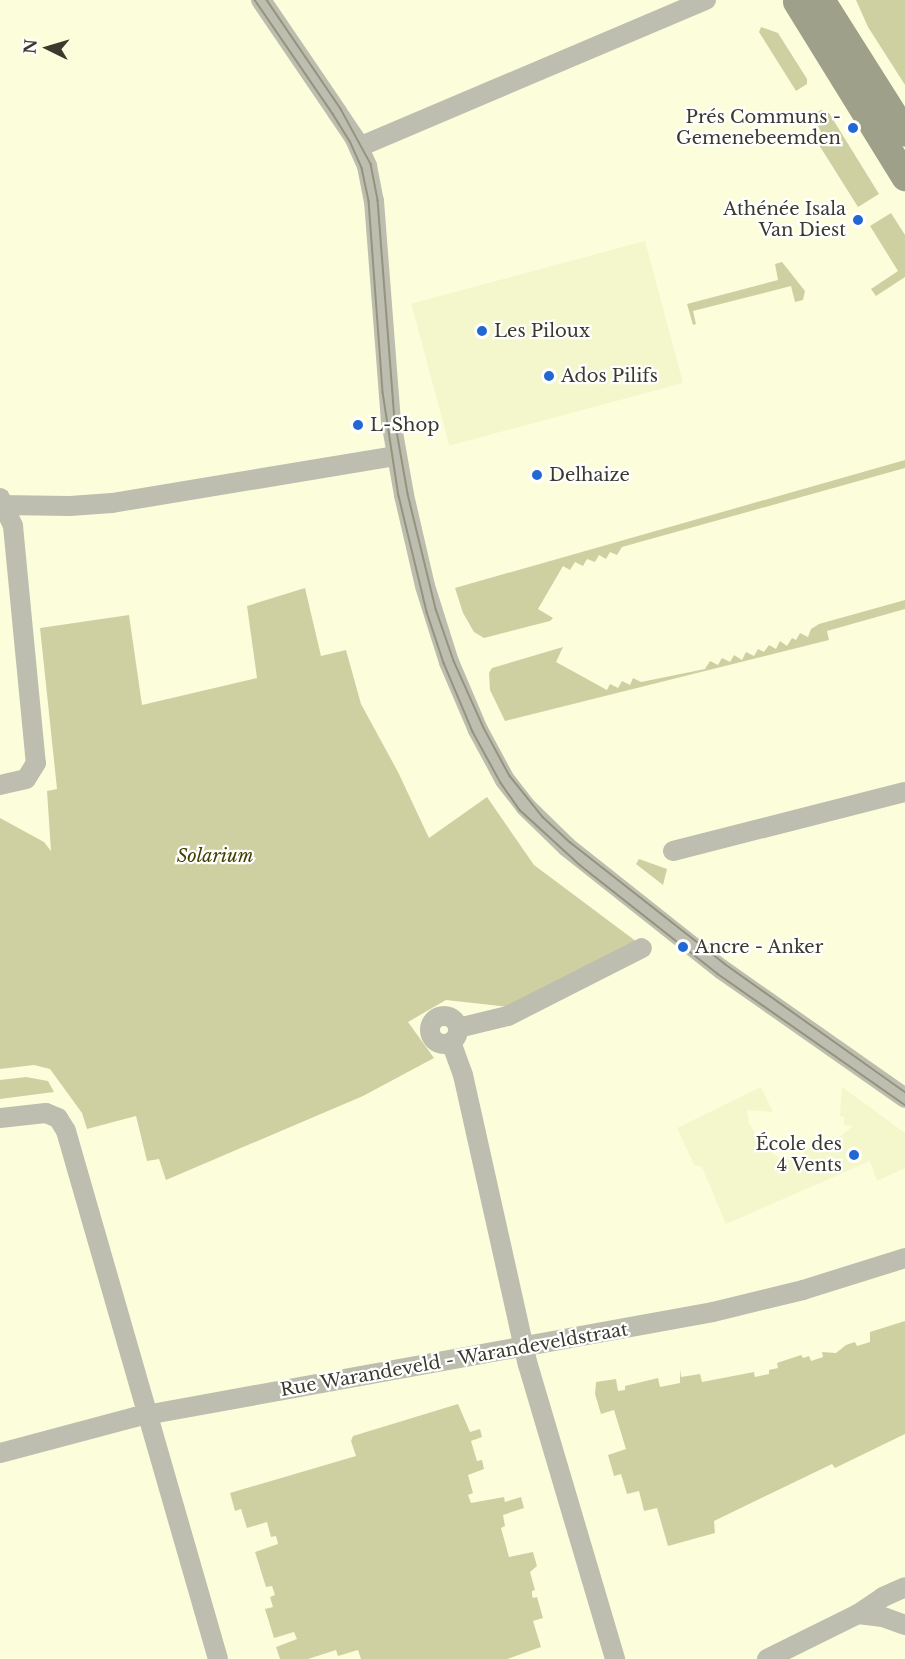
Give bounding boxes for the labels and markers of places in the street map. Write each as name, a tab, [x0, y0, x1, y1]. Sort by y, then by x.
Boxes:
place label: Prés Communs - Gemenebeemden	[676, 107, 841, 150]
marker: Prés Communs - Gemenebeemden	[846, 121, 860, 135]
place label: Athénée Isala Van Diest	[723, 199, 846, 242]
marker: Athénée Isala Van Diest	[851, 213, 865, 227]
place label: Les Piloux	[494, 320, 590, 342]
marker: Les Piloux	[475, 324, 489, 338]
place label: Ados Pilifs	[561, 365, 658, 387]
marker: Ados Pilifs	[542, 369, 556, 383]
place label: L-Shop	[370, 414, 439, 436]
marker: L-Shop	[351, 418, 365, 432]
place label: Delhaize	[549, 464, 630, 486]
marker: Delhaize	[530, 468, 544, 482]
place label: Ancre - Anker	[695, 936, 824, 958]
marker: Ancre - Anker	[676, 940, 690, 954]
place label: École des 4 Vents	[756, 1134, 842, 1176]
marker: École des 4 Vents	[847, 1148, 861, 1162]

